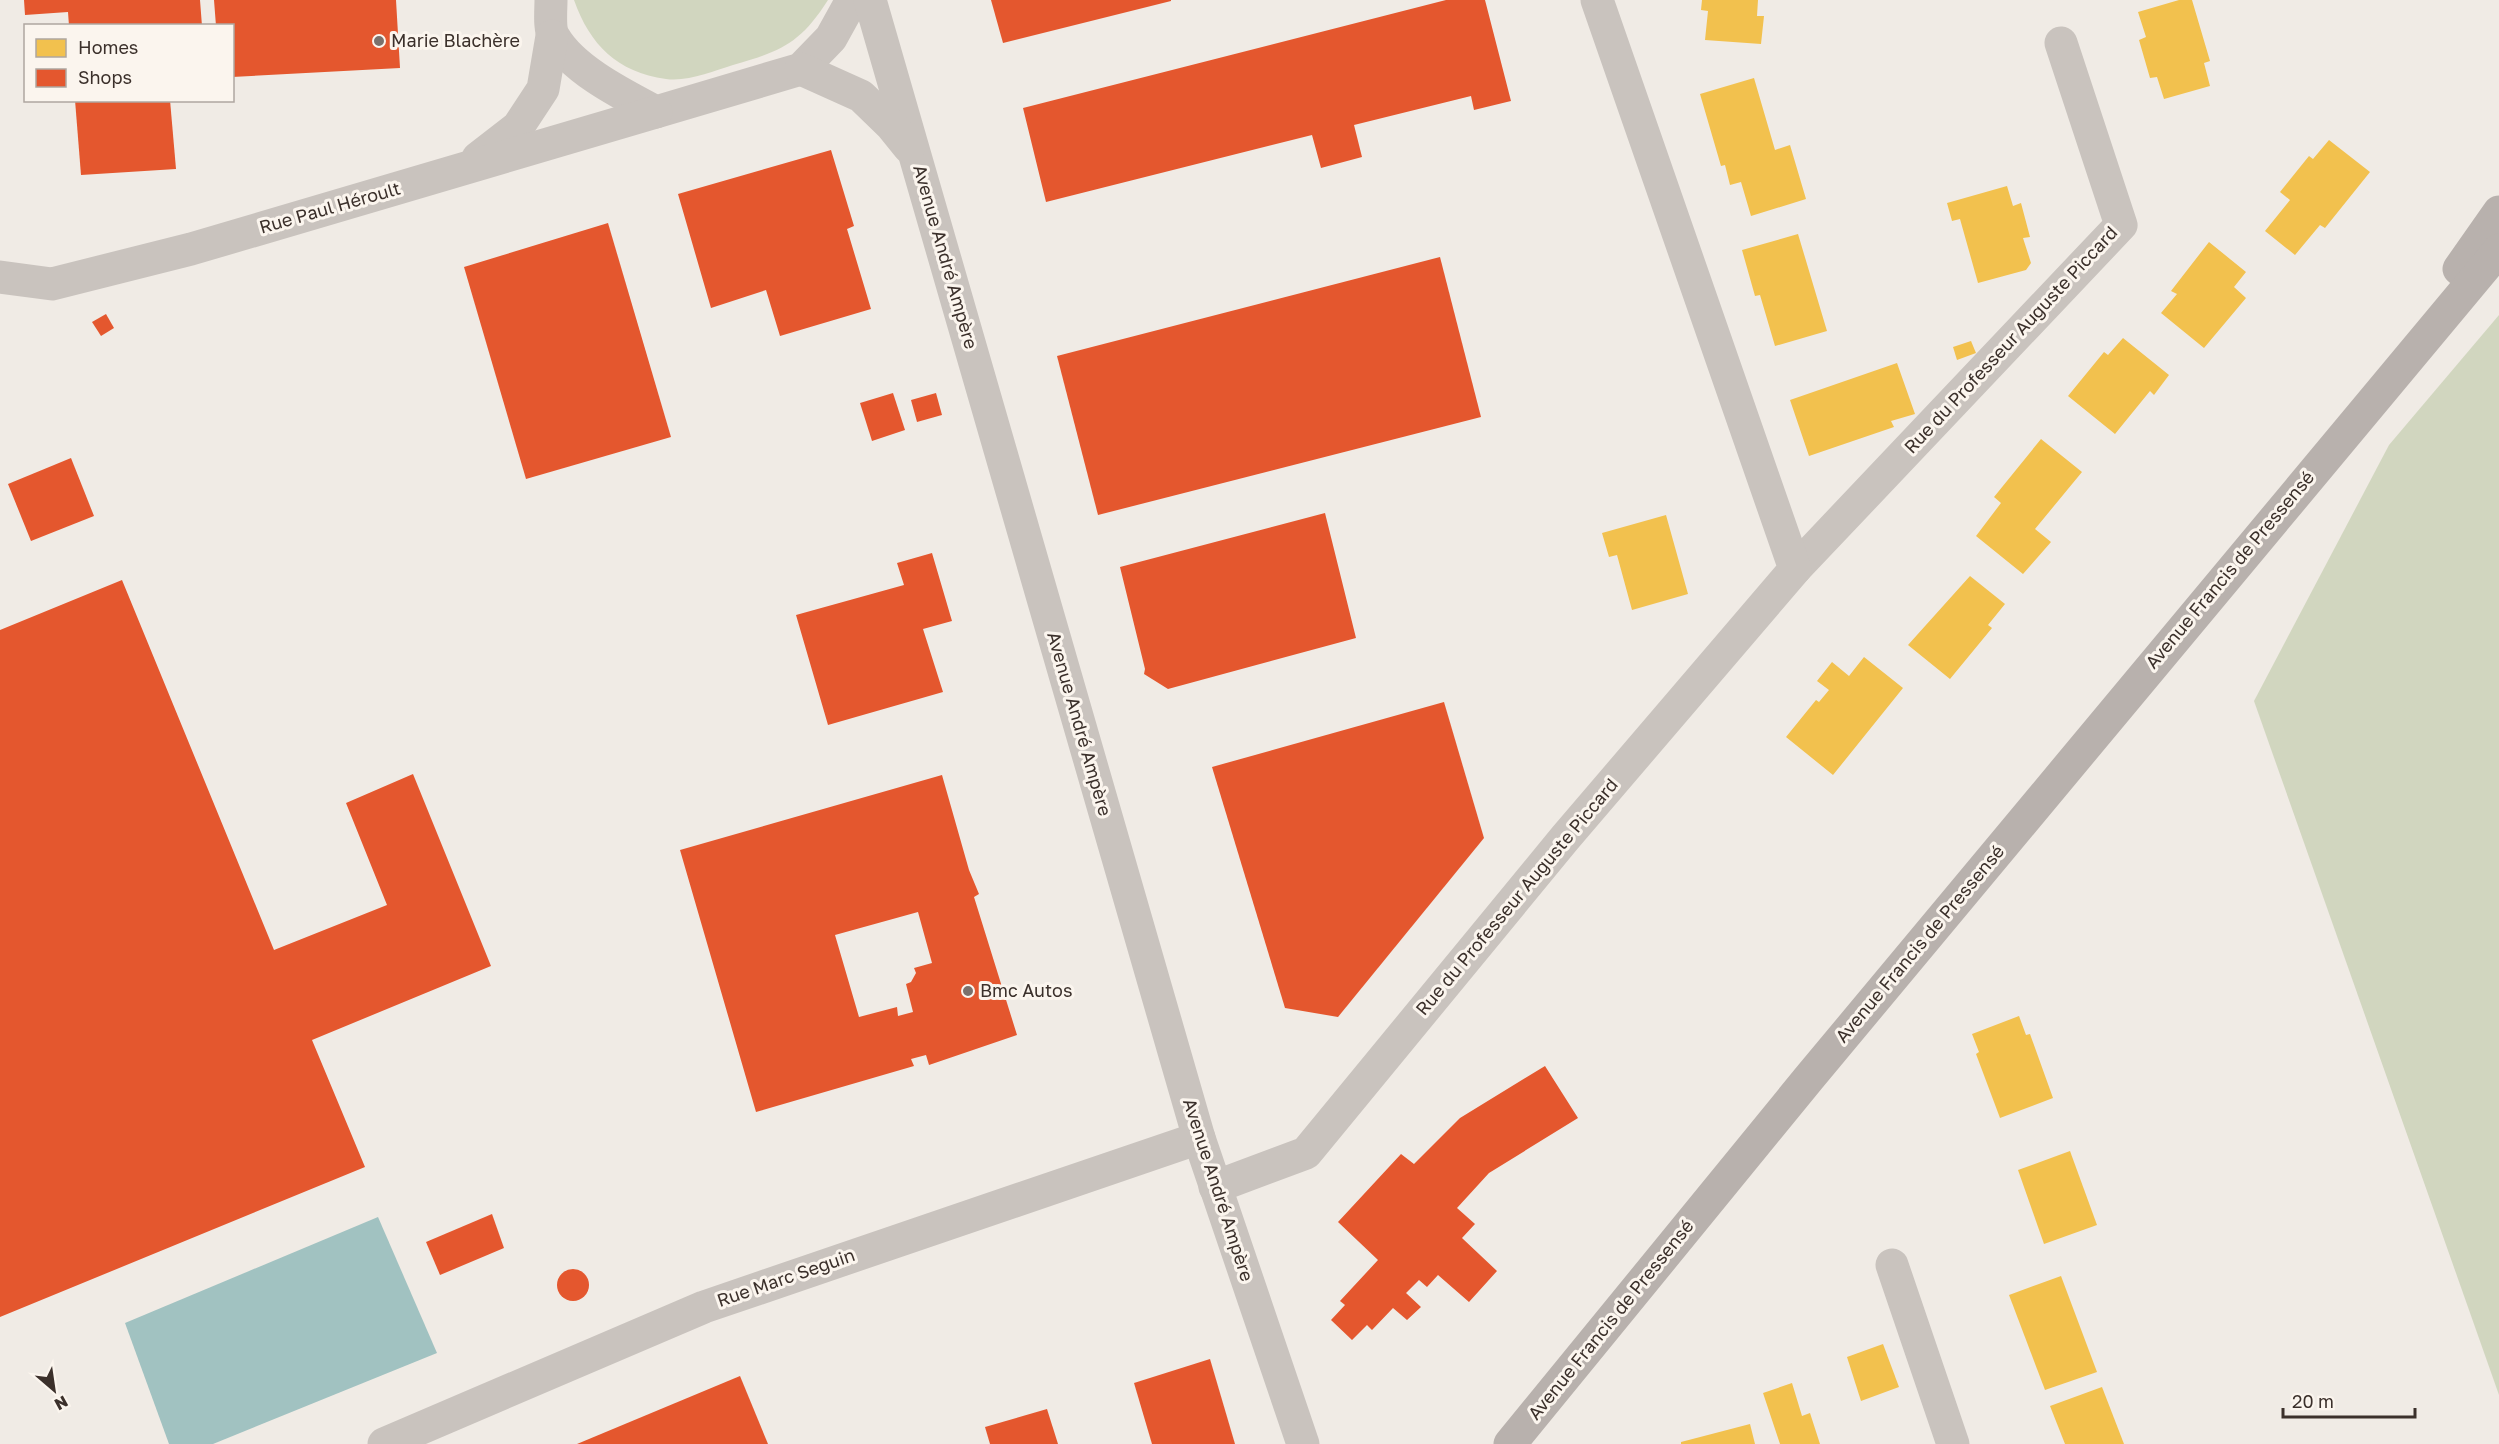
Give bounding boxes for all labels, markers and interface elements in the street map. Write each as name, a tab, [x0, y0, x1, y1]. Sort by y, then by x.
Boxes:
legend	[24, 24, 234, 102]
place label: Marie Blachère	[391, 29, 520, 51]
marker: Marie Blachère	[372, 34, 386, 48]
text: Homes	[78, 36, 138, 58]
text: Shops	[78, 66, 132, 88]
street label: Avenue André Ampère	[909, 162, 983, 351]
street label: Rue Paul Héroult	[257, 176, 403, 238]
street label: Rue du Professeur Auguste Piccard	[1899, 221, 2122, 458]
street label: Avenue Francis de Pressensé	[2140, 466, 2318, 673]
street label: Avenue André Ampère	[1043, 629, 1117, 818]
street label: Rue du Professeur Auguste Piccard	[1411, 773, 1622, 1019]
street label: Avenue Francis de Pressensé	[1830, 840, 2008, 1047]
place label: Bmc Autos	[980, 979, 1072, 1001]
marker: Bmc Autos	[961, 984, 975, 998]
street label: Avenue André Ampère	[1179, 1096, 1259, 1284]
street label: Avenue Francis de Pressensé	[1523, 1215, 1698, 1424]
street label: Rue Marc Seguin	[714, 1243, 857, 1311]
north arrow	[24, 1360, 84, 1420]
scale bar	[2283, 1381, 2415, 1419]
text: 20 m	[2292, 1390, 2334, 1412]
text: N	[51, 1391, 71, 1415]

